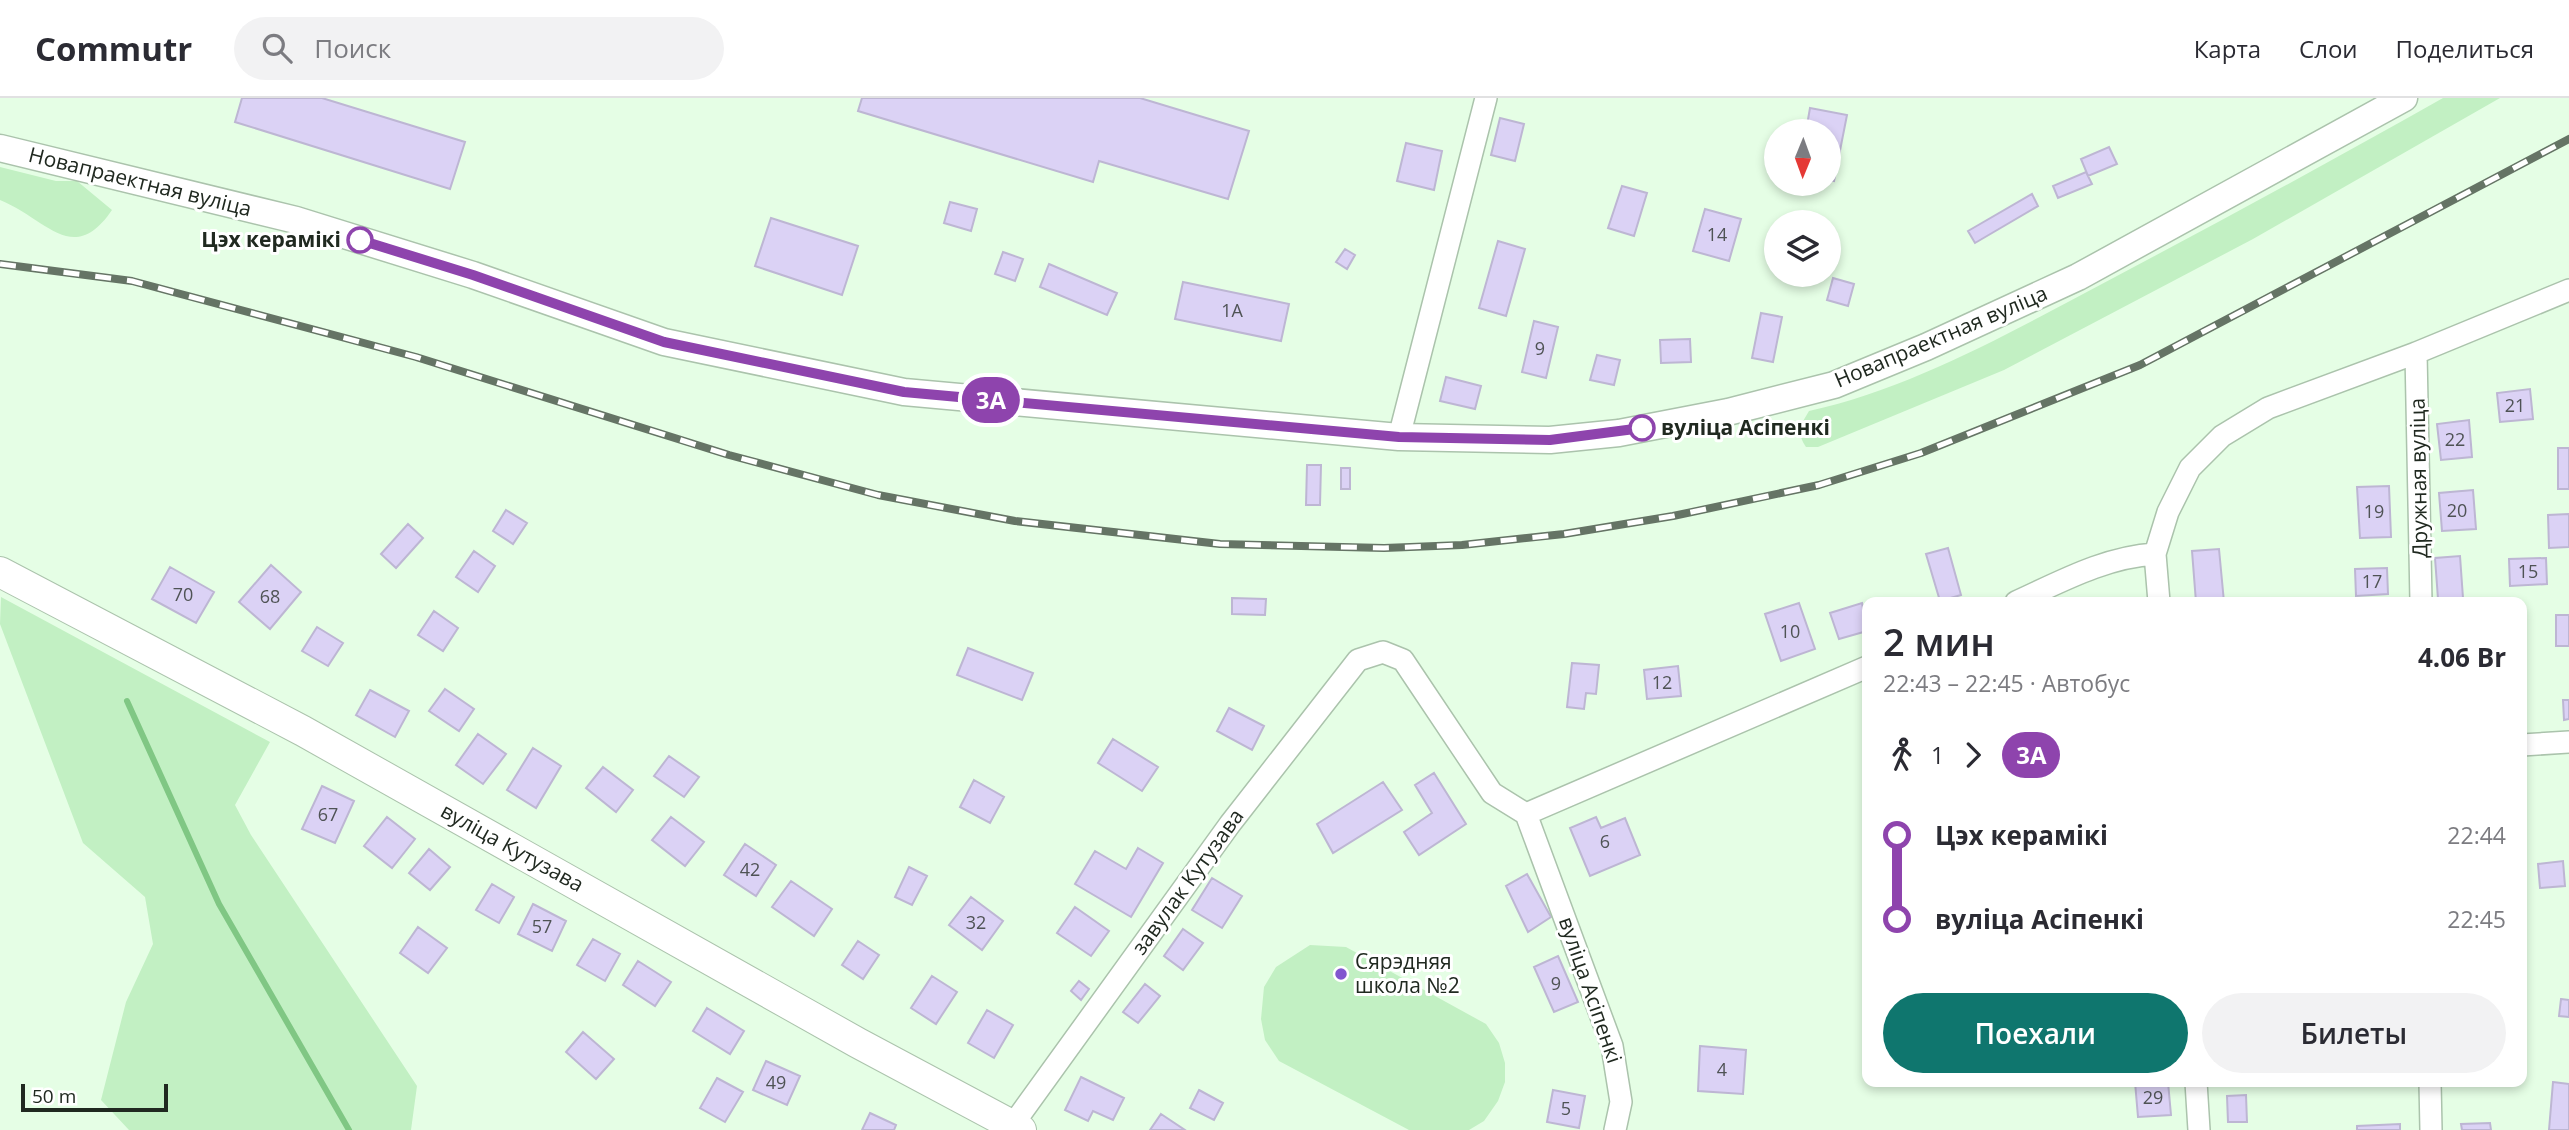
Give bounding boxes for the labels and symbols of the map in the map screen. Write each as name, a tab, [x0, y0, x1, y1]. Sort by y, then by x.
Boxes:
north arrow	[1764, 119, 1841, 196]
street label: Новапраектная вуліца	[26, 140, 255, 222]
house number: 14	[1707, 222, 1727, 246]
place label: Цэх керамікі	[201, 225, 341, 253]
marker: Цэх керамікі	[347, 227, 373, 253]
street label: Новапраектная вуліца	[1830, 279, 2051, 394]
house number: 1А	[1221, 298, 1243, 322]
house number: 9	[1535, 336, 1545, 360]
line badge: 3А	[960, 377, 1023, 423]
house number: 21	[2505, 393, 2525, 417]
street label: Дружная вуліца	[2403, 398, 2433, 558]
place label: вуліца Асіпенкі	[1661, 413, 1830, 441]
marker: вуліца Асіпенкі	[1629, 415, 1655, 441]
house number: 22	[2445, 427, 2465, 451]
house number: 20	[2447, 498, 2467, 522]
house number: 19	[2364, 499, 2384, 523]
house number: 15	[2518, 559, 2538, 583]
house number: 17	[2362, 569, 2382, 593]
house number: 70	[173, 582, 193, 606]
house number: 68	[260, 584, 280, 608]
house number: 10	[1780, 619, 1800, 643]
house number: 12	[1652, 670, 1672, 694]
street label: вуліца Кутузава	[436, 796, 589, 898]
house number: 67	[318, 802, 338, 826]
street label: завулак Кутузава	[1125, 803, 1250, 960]
house number: 6	[1600, 829, 1610, 853]
house number: 42	[740, 857, 760, 881]
house number: 32	[966, 910, 986, 934]
street label: вуліца Асіпенкі	[1553, 913, 1629, 1067]
house number: 57	[532, 914, 552, 938]
place label: Сярэдняя школа №2	[1355, 947, 1460, 999]
marker: Сярэдняя школа №2	[1333, 966, 1349, 982]
house number: 9	[1551, 971, 1561, 995]
house number: 4	[1717, 1057, 1727, 1081]
house number: 49	[766, 1070, 786, 1094]
scale bar	[21, 1081, 168, 1113]
house number: 29	[2143, 1085, 2163, 1109]
house number: 5	[1561, 1096, 1571, 1120]

